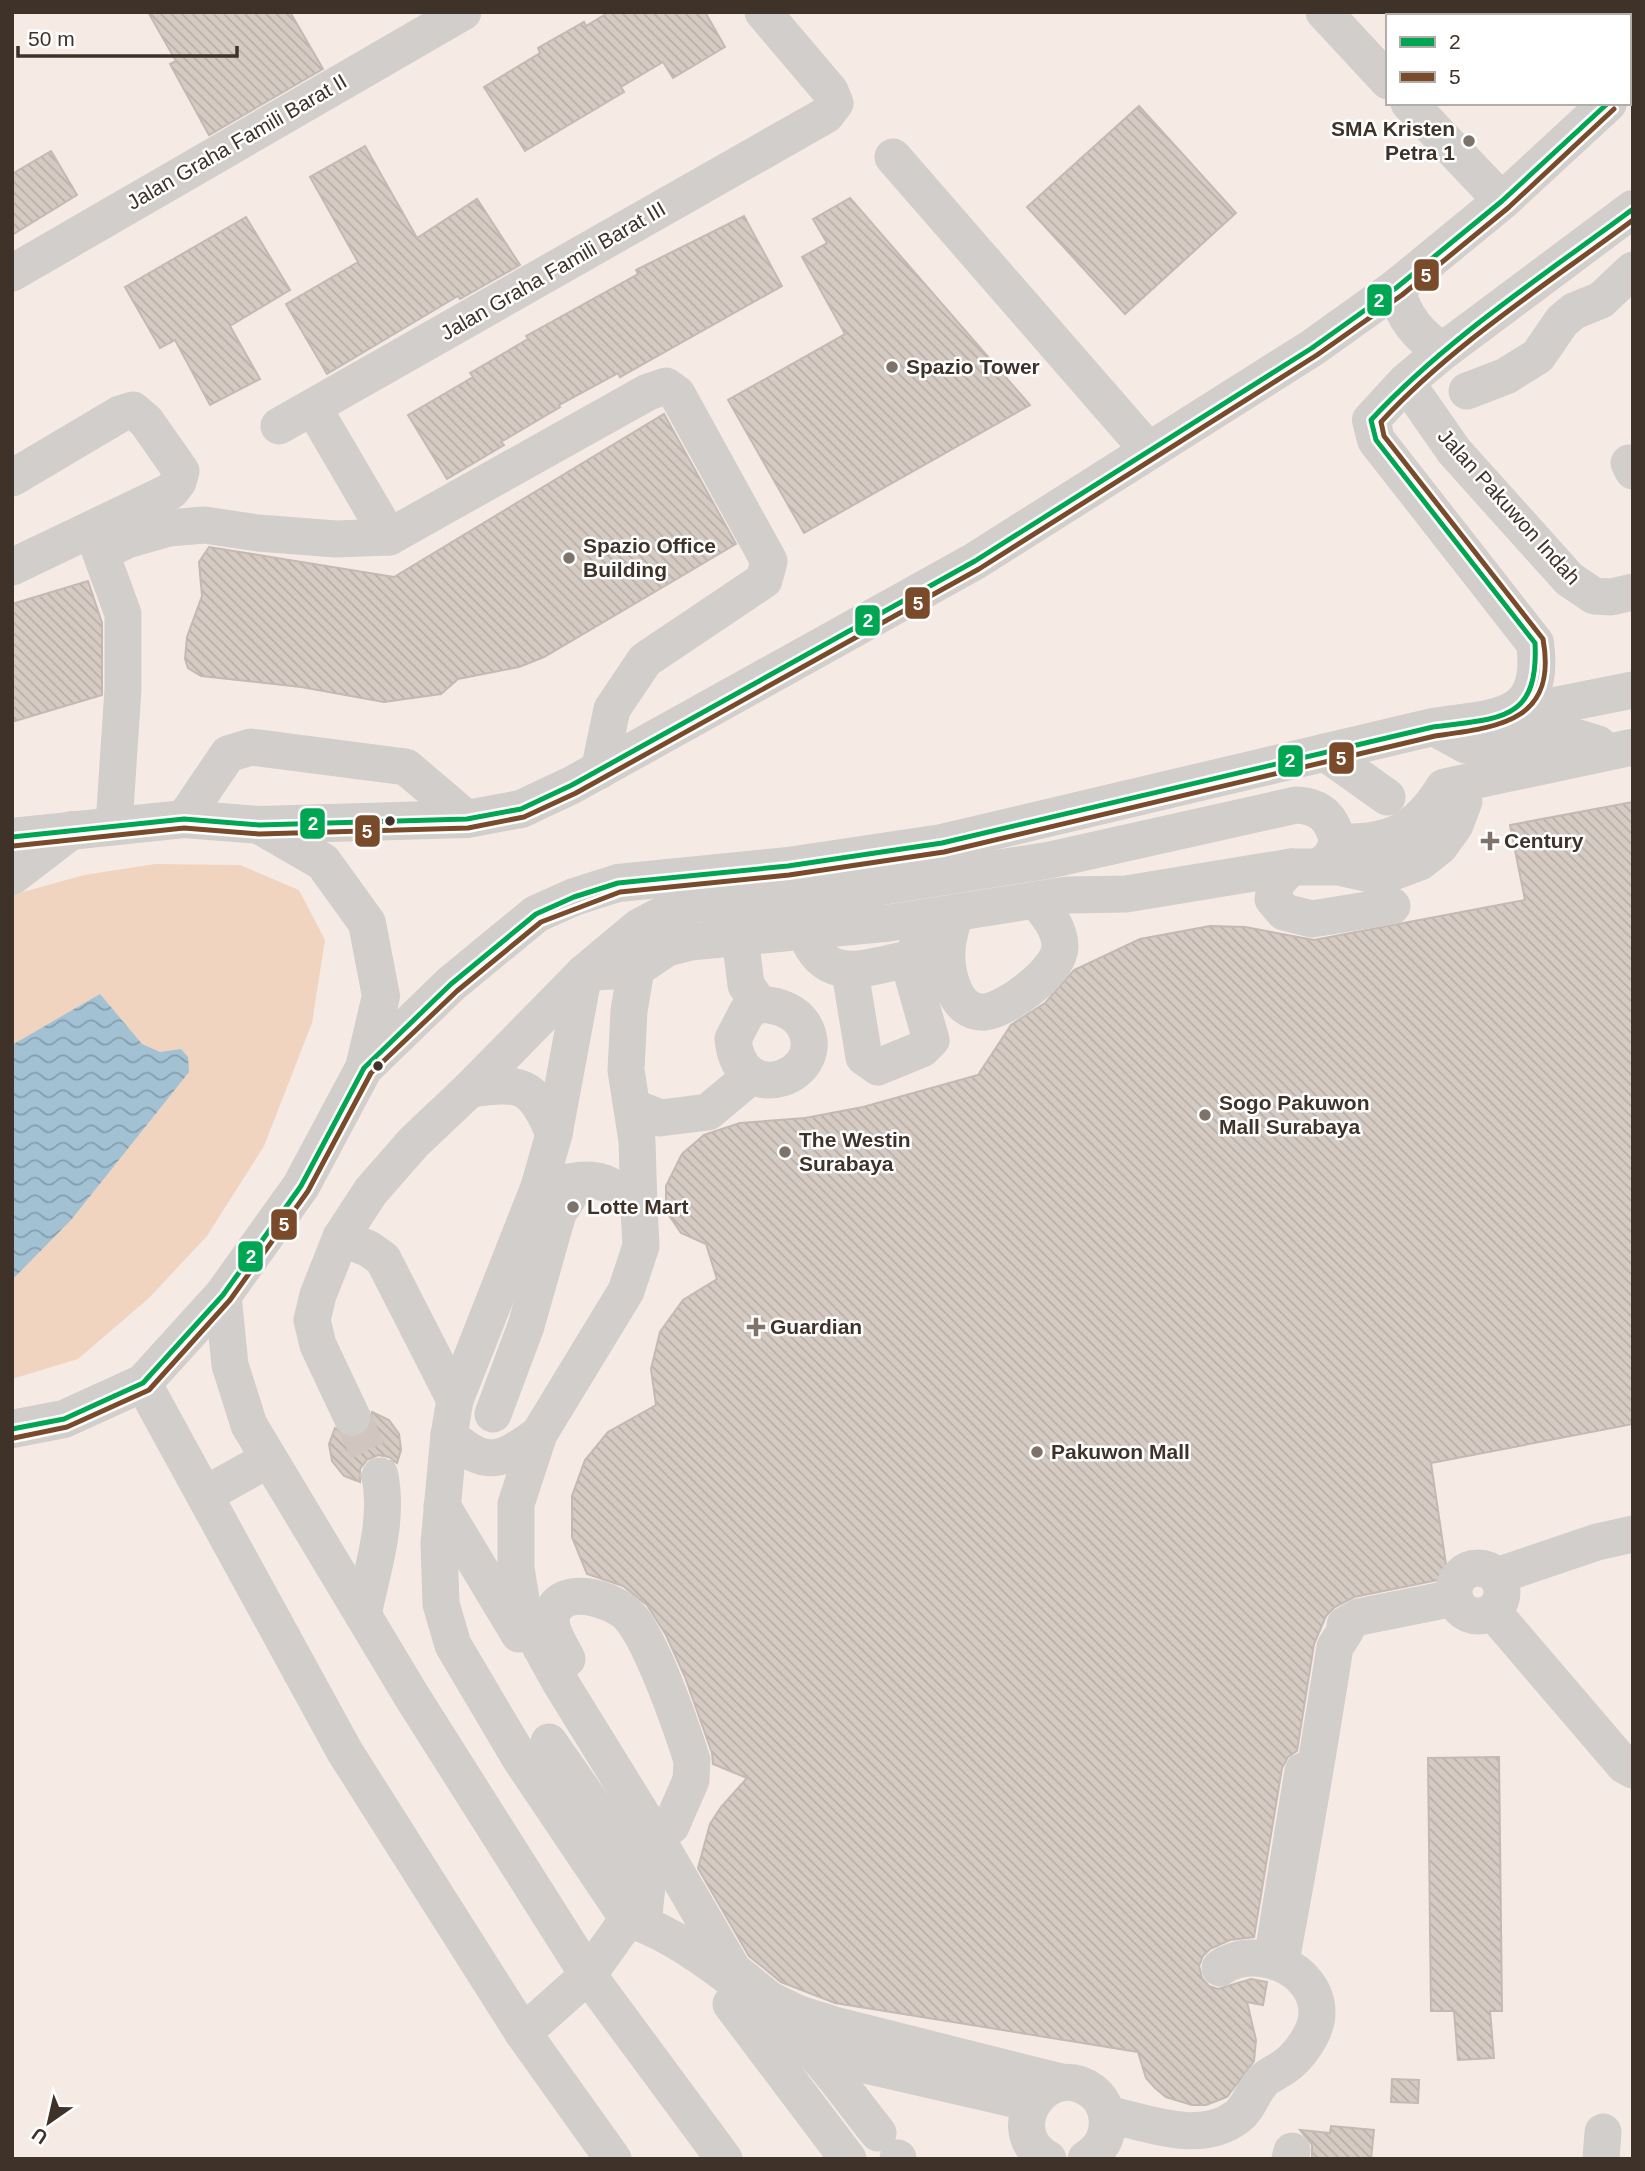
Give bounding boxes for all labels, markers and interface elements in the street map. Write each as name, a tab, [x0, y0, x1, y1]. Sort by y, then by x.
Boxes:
scale bar	[18, 14, 236, 58]
legend	[1386, 14, 1631, 105]
text: 50 m	[28, 27, 75, 50]
text: 2	[1449, 30, 1461, 53]
text: 5	[1449, 65, 1461, 88]
street label: Jalan Graha Famili Barat II	[123, 69, 351, 214]
place label: SMA Kristen Petra 1	[1331, 117, 1455, 164]
marker: SMA Kristen Petra 1	[1461, 133, 1477, 149]
street label: Jalan Graha Famili Barat III	[436, 197, 669, 344]
line badge: 5	[1413, 258, 1440, 292]
text: 5	[1421, 265, 1432, 286]
line badge: 2	[1366, 283, 1393, 317]
text: 2	[1374, 290, 1384, 311]
place label: Spazio Tower	[906, 355, 1040, 378]
marker: Spazio Tower	[884, 359, 900, 375]
street label: Jalan Pakuwon Indah	[1434, 424, 1585, 589]
place label: Spazio Office Building	[583, 534, 716, 581]
marker: Spazio Office Building	[561, 550, 577, 566]
line badge: 5	[904, 586, 931, 620]
text: 5	[913, 593, 924, 614]
line badge: 2	[854, 604, 881, 637]
text: 2	[863, 610, 873, 631]
line badge: 5	[1328, 741, 1355, 775]
line badge: 2	[1277, 744, 1304, 778]
text: 5	[1336, 748, 1347, 769]
text: 2	[1285, 750, 1295, 771]
line badge: 2	[299, 807, 326, 840]
text: 2	[308, 813, 318, 834]
line badge: 5	[354, 814, 381, 848]
unlabelled marker	[383, 814, 397, 828]
text: 5	[362, 821, 373, 842]
place label: Century	[1504, 829, 1584, 852]
marker: Century	[1482, 833, 1498, 849]
unlabelled marker	[371, 1059, 385, 1073]
place label: Sogo Pakuwon Mall Surabaya	[1219, 1091, 1370, 1138]
marker: Sogo Pakuwon Mall Surabaya	[1197, 1107, 1213, 1123]
place label: The Westin Surabaya	[799, 1128, 911, 1175]
marker: The Westin Surabaya	[777, 1144, 793, 1160]
place label: Lotte Mart	[587, 1195, 689, 1218]
marker: Lotte Mart	[565, 1199, 581, 1215]
line badge: 5	[270, 1208, 298, 1241]
text: 5	[279, 1214, 290, 1235]
line badge: 2	[237, 1240, 264, 1273]
text: 2	[246, 1246, 256, 1267]
place label: Guardian	[770, 1315, 862, 1338]
marker: Guardian	[748, 1319, 764, 1335]
place label: Pakuwon Mall	[1051, 1440, 1190, 1463]
marker: Pakuwon Mall	[1029, 1444, 1045, 1460]
north arrow	[14, 2087, 84, 2157]
text: U	[28, 2123, 51, 2148]

